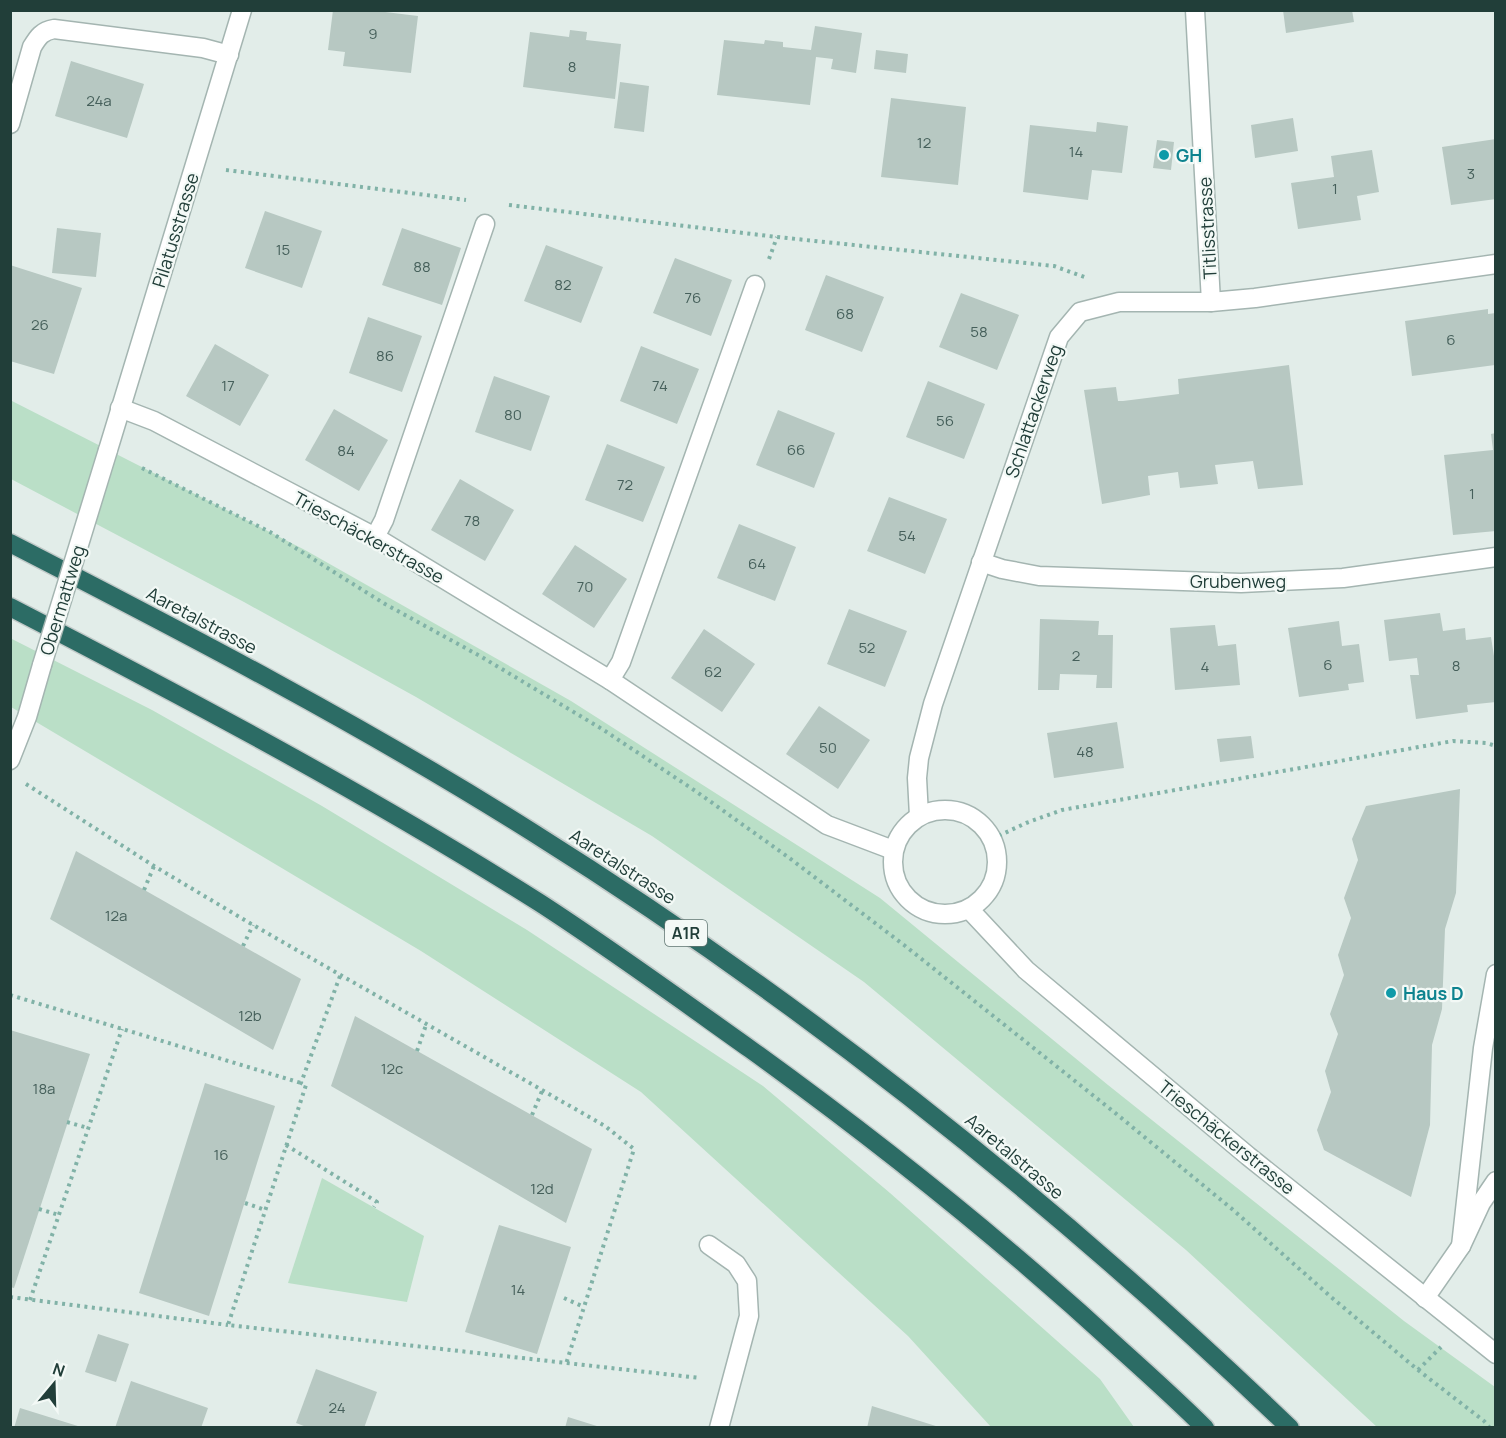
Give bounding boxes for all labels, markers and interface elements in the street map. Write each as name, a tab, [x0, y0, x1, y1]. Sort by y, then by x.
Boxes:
house number: 9	[368, 23, 378, 44]
house number: 8	[568, 56, 576, 77]
house number: 24a	[86, 90, 112, 111]
house number: 12	[917, 132, 931, 153]
house number: 14	[1069, 141, 1083, 162]
place label: GH	[1176, 143, 1202, 167]
marker: GH	[1157, 148, 1171, 162]
house number: 3	[1467, 163, 1475, 184]
street label: Pilatusstrasse	[146, 170, 204, 290]
street label: Titlisstrasse	[1192, 176, 1222, 280]
house number: 1	[1332, 178, 1338, 199]
house number: 15	[276, 239, 290, 260]
house number: 88	[413, 256, 431, 277]
house number: 82	[554, 274, 572, 295]
house number: 76	[685, 287, 701, 308]
house number: 68	[836, 303, 854, 324]
house number: 26	[31, 314, 49, 335]
house number: 58	[970, 321, 988, 342]
house number: 6	[1446, 329, 1456, 350]
street label: Schlattackerweg	[999, 341, 1067, 481]
house number: 86	[376, 345, 394, 366]
house number: 17	[221, 375, 235, 396]
house number: 74	[652, 375, 668, 396]
house number: 80	[504, 404, 522, 425]
house number: 56	[936, 410, 954, 431]
house number: 66	[787, 439, 805, 460]
house number: 84	[337, 440, 355, 461]
house number: 72	[617, 474, 633, 495]
house number: 1	[1469, 483, 1475, 504]
street label: Trieschäckerstrasse	[289, 486, 449, 588]
house number: 78	[464, 510, 480, 531]
house number: 54	[898, 525, 916, 546]
street label: Obermattweg	[34, 542, 90, 658]
house number: 64	[748, 553, 766, 574]
street label: Grubenweg	[1190, 569, 1286, 593]
house number: 70	[577, 576, 593, 597]
street label: Aaretalstrasse	[143, 581, 261, 659]
house number: 52	[859, 637, 875, 658]
house number: 2	[1072, 645, 1080, 666]
house number: 6	[1323, 654, 1333, 675]
house number: 8	[1452, 655, 1460, 676]
house number: 4	[1201, 656, 1210, 677]
house number: 62	[704, 661, 722, 682]
house number: 50	[819, 737, 837, 758]
house number: 48	[1076, 741, 1094, 762]
street label: Aaretalstrasse	[565, 823, 681, 909]
house number: 12a	[105, 905, 127, 926]
road number: A1R	[665, 920, 707, 946]
place label: Haus D	[1403, 981, 1464, 1005]
marker: Haus D	[1384, 986, 1398, 1000]
house number: 12b	[238, 1005, 262, 1026]
house number: 12c	[381, 1058, 403, 1079]
street label: Trieschäckerstrasse	[1154, 1075, 1300, 1199]
house number: 18a	[33, 1078, 55, 1099]
street label: Aaretalstrasse	[961, 1108, 1069, 1204]
house number: 16	[213, 1144, 229, 1165]
house number: 12d	[530, 1178, 554, 1199]
house number: 14	[511, 1279, 525, 1300]
north arrow	[24, 1354, 84, 1414]
text: N	[50, 1358, 68, 1382]
house number: 24	[328, 1397, 346, 1418]

